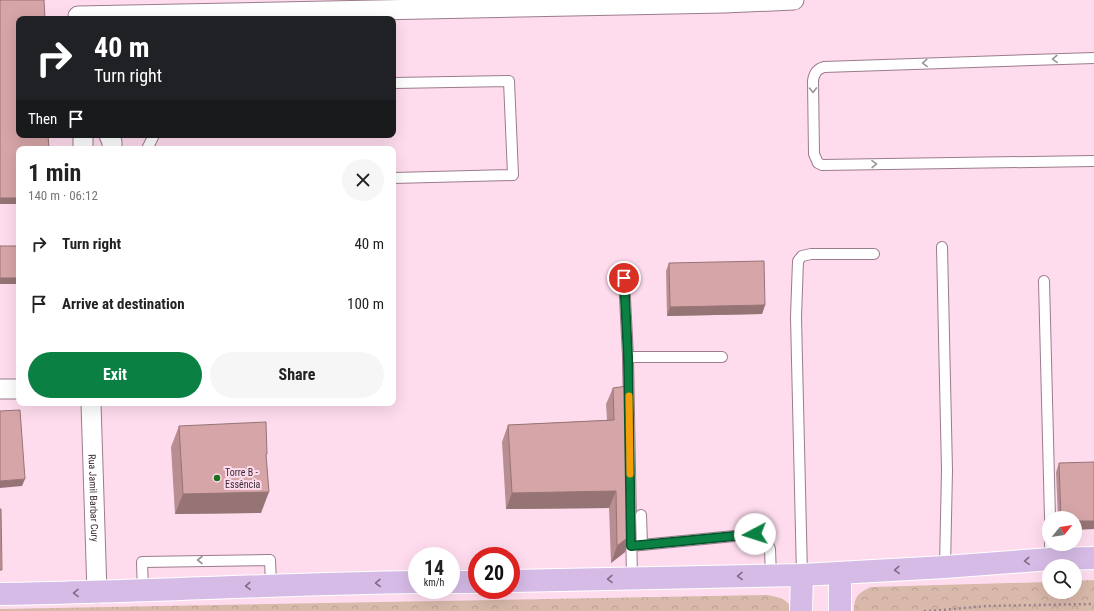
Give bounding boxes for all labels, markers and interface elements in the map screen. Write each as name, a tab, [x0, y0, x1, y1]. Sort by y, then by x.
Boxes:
text: 40 m	[94, 31, 150, 64]
icon: right	[28, 32, 80, 84]
one-way arrow	[1052, 55, 1058, 64]
one-way arrow	[922, 59, 928, 68]
text: Turn right	[94, 65, 162, 86]
one-way arrow	[809, 87, 817, 93]
icon: arrive	[65, 108, 87, 130]
text: Then	[28, 110, 57, 128]
text: 1 min	[28, 159, 81, 187]
button: close	[342, 159, 384, 201]
one-way arrow	[871, 160, 877, 169]
text: 140 m · 06:12	[28, 188, 98, 203]
icon: right	[28, 233, 50, 255]
text: Turn right	[62, 235, 121, 253]
text: 40 m	[354, 235, 384, 253]
pin	[607, 261, 641, 295]
icon: arrive	[613, 267, 635, 289]
icon: arrive	[28, 293, 50, 315]
text: Arrive at destination	[62, 295, 185, 313]
text: 100 m	[347, 295, 384, 313]
button: Exit	[28, 352, 202, 398]
button: Share	[210, 352, 384, 398]
street label: Rua Jamil Barbar Cury	[87, 454, 100, 542]
place label: Torre B - Essência	[225, 467, 261, 490]
marker: Torre B - Essência	[212, 473, 222, 483]
north arrow	[1042, 511, 1082, 551]
map controls	[1042, 511, 1082, 599]
position arrow	[734, 513, 776, 555]
speed limit sign: 20	[468, 547, 520, 599]
one-way arrow	[197, 556, 203, 564]
text: 14	[424, 556, 444, 580]
one-way arrow	[1024, 556, 1030, 565]
button: search	[1042, 559, 1082, 599]
one-way arrow	[894, 565, 900, 574]
one-way arrow	[737, 572, 743, 581]
one-way arrow	[607, 575, 613, 583]
text: km/h	[424, 577, 444, 588]
one-way arrow	[375, 579, 381, 587]
one-way arrow	[245, 582, 251, 591]
one-way arrow	[73, 589, 79, 597]

